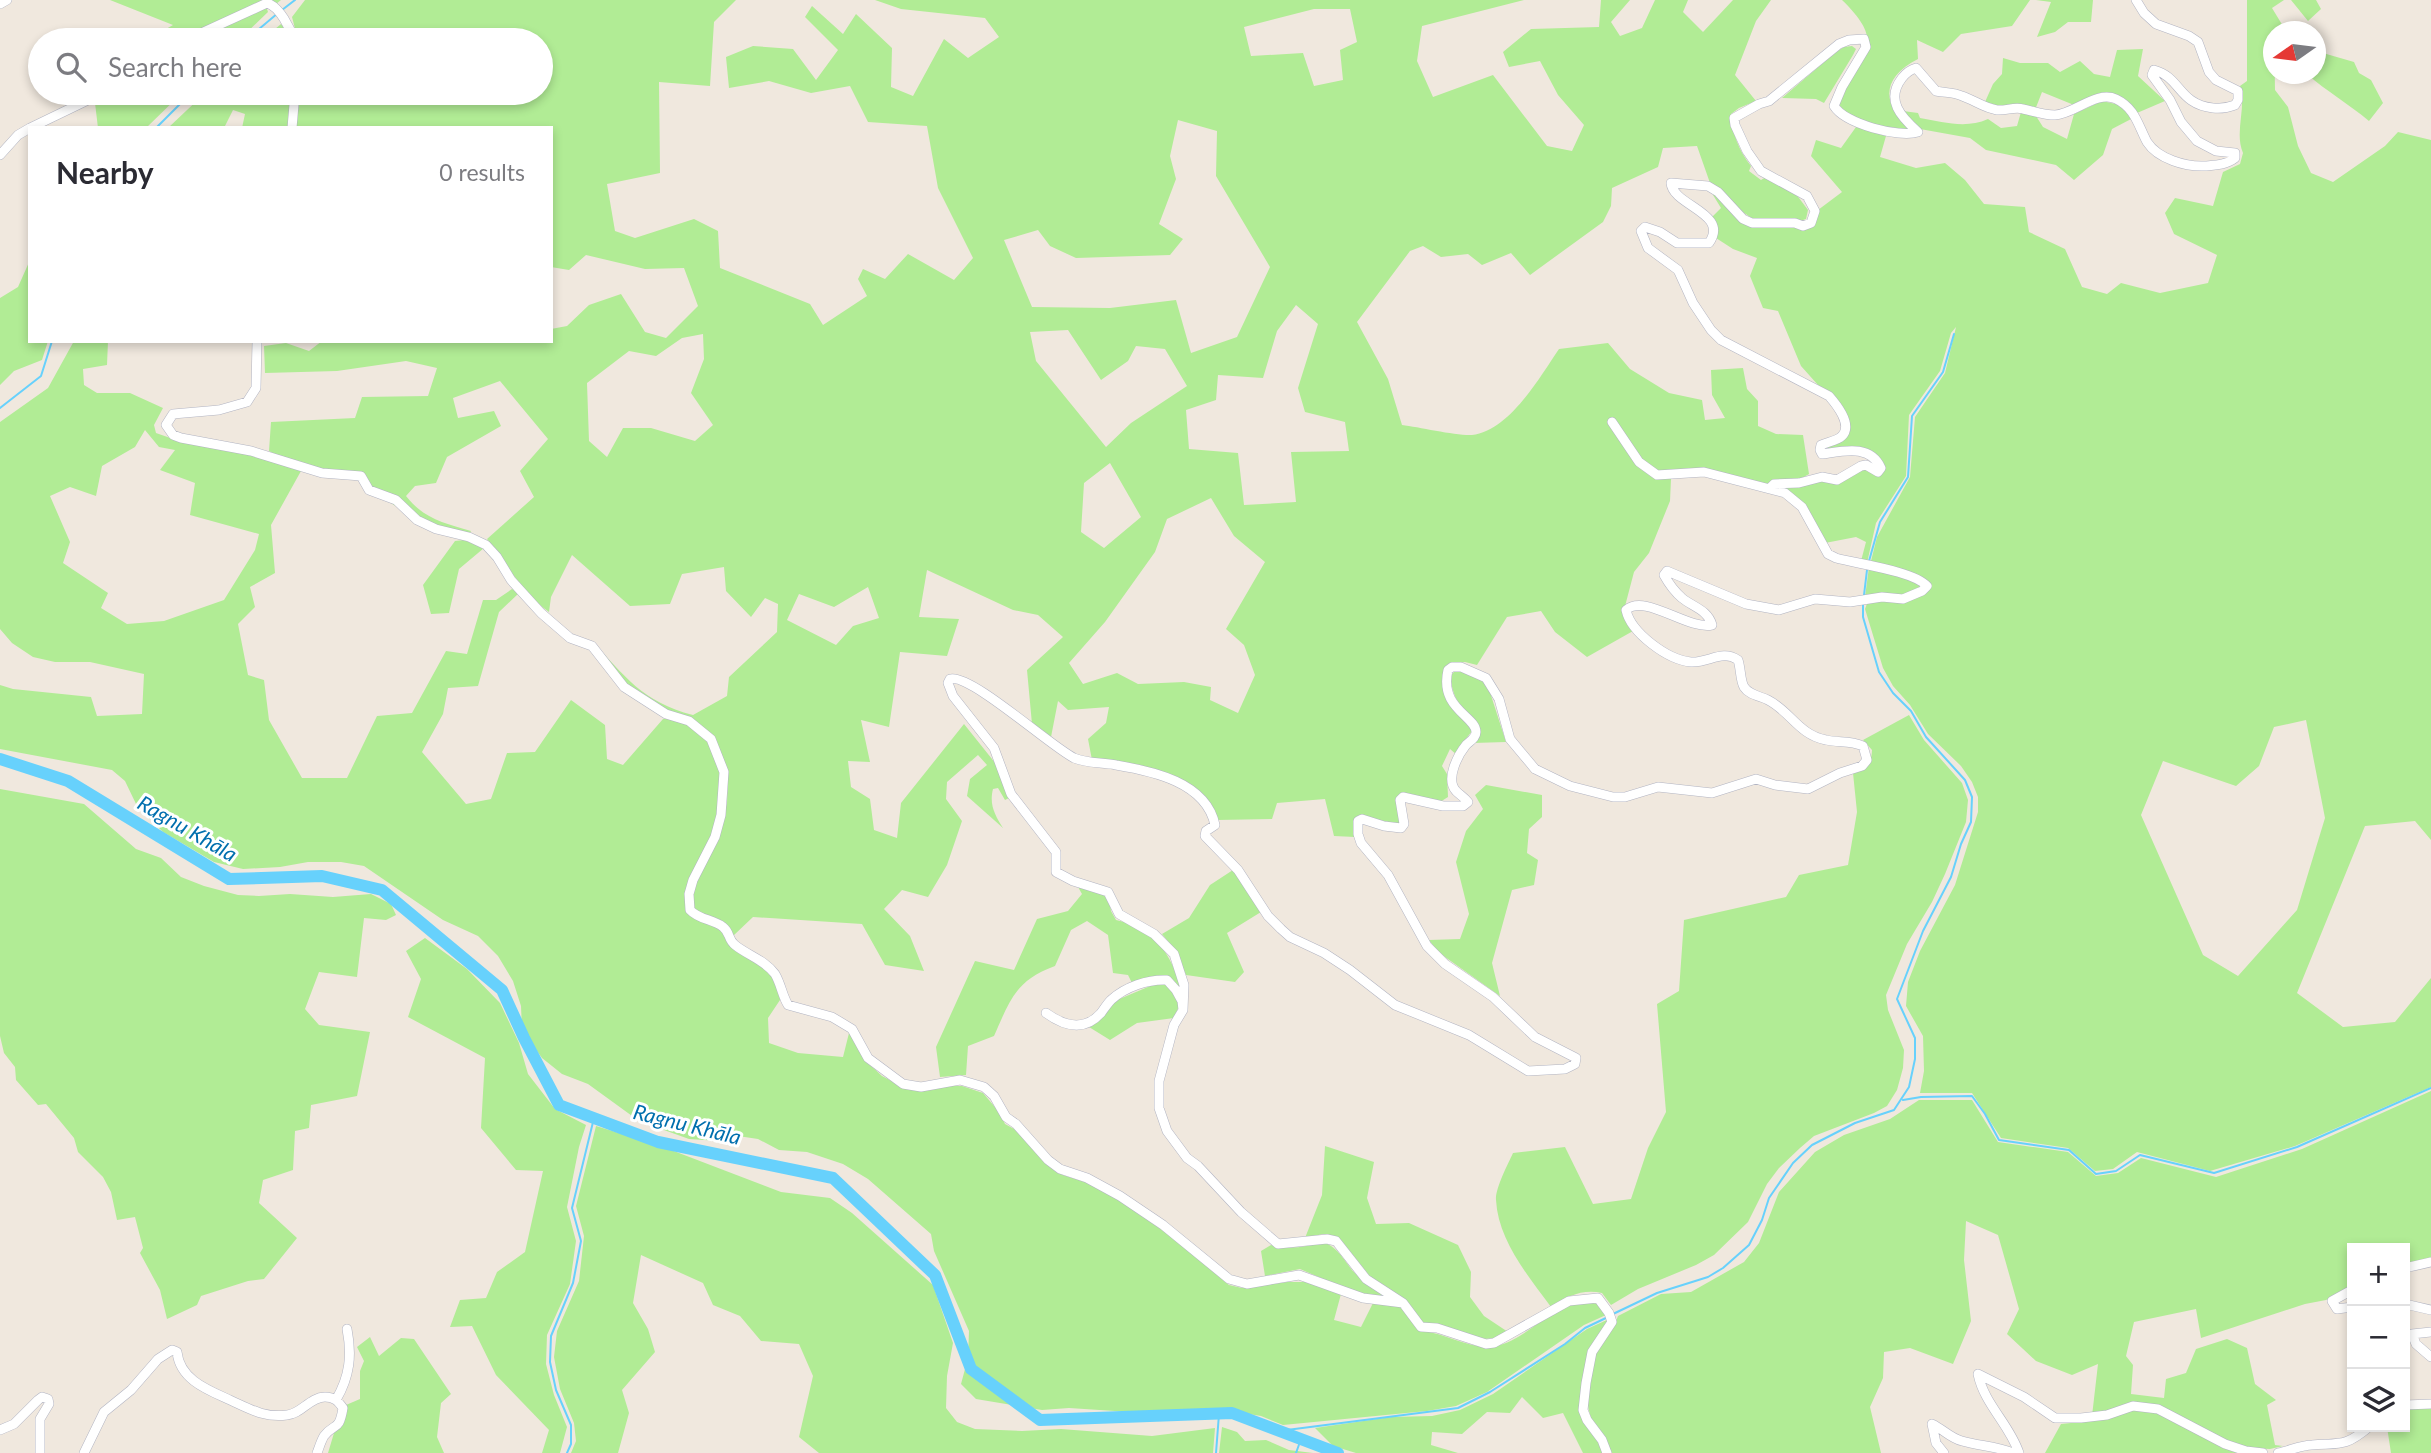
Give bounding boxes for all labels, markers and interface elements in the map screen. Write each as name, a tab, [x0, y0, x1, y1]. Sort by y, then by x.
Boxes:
north arrow	[2263, 21, 2326, 84]
search box	[28, 28, 553, 105]
icon: search	[52, 48, 90, 86]
text: Search here	[108, 51, 242, 83]
text: Nearby	[56, 154, 154, 190]
text: 0 results	[439, 158, 525, 186]
water label: Ragnu Khāla	[134, 789, 242, 866]
water label: Ragnu Khāla	[631, 1098, 744, 1149]
map controls	[2347, 1243, 2410, 1432]
button: +	[2347, 1243, 2410, 1306]
button: −	[2347, 1306, 2410, 1369]
button: layers	[2347, 1369, 2410, 1432]

